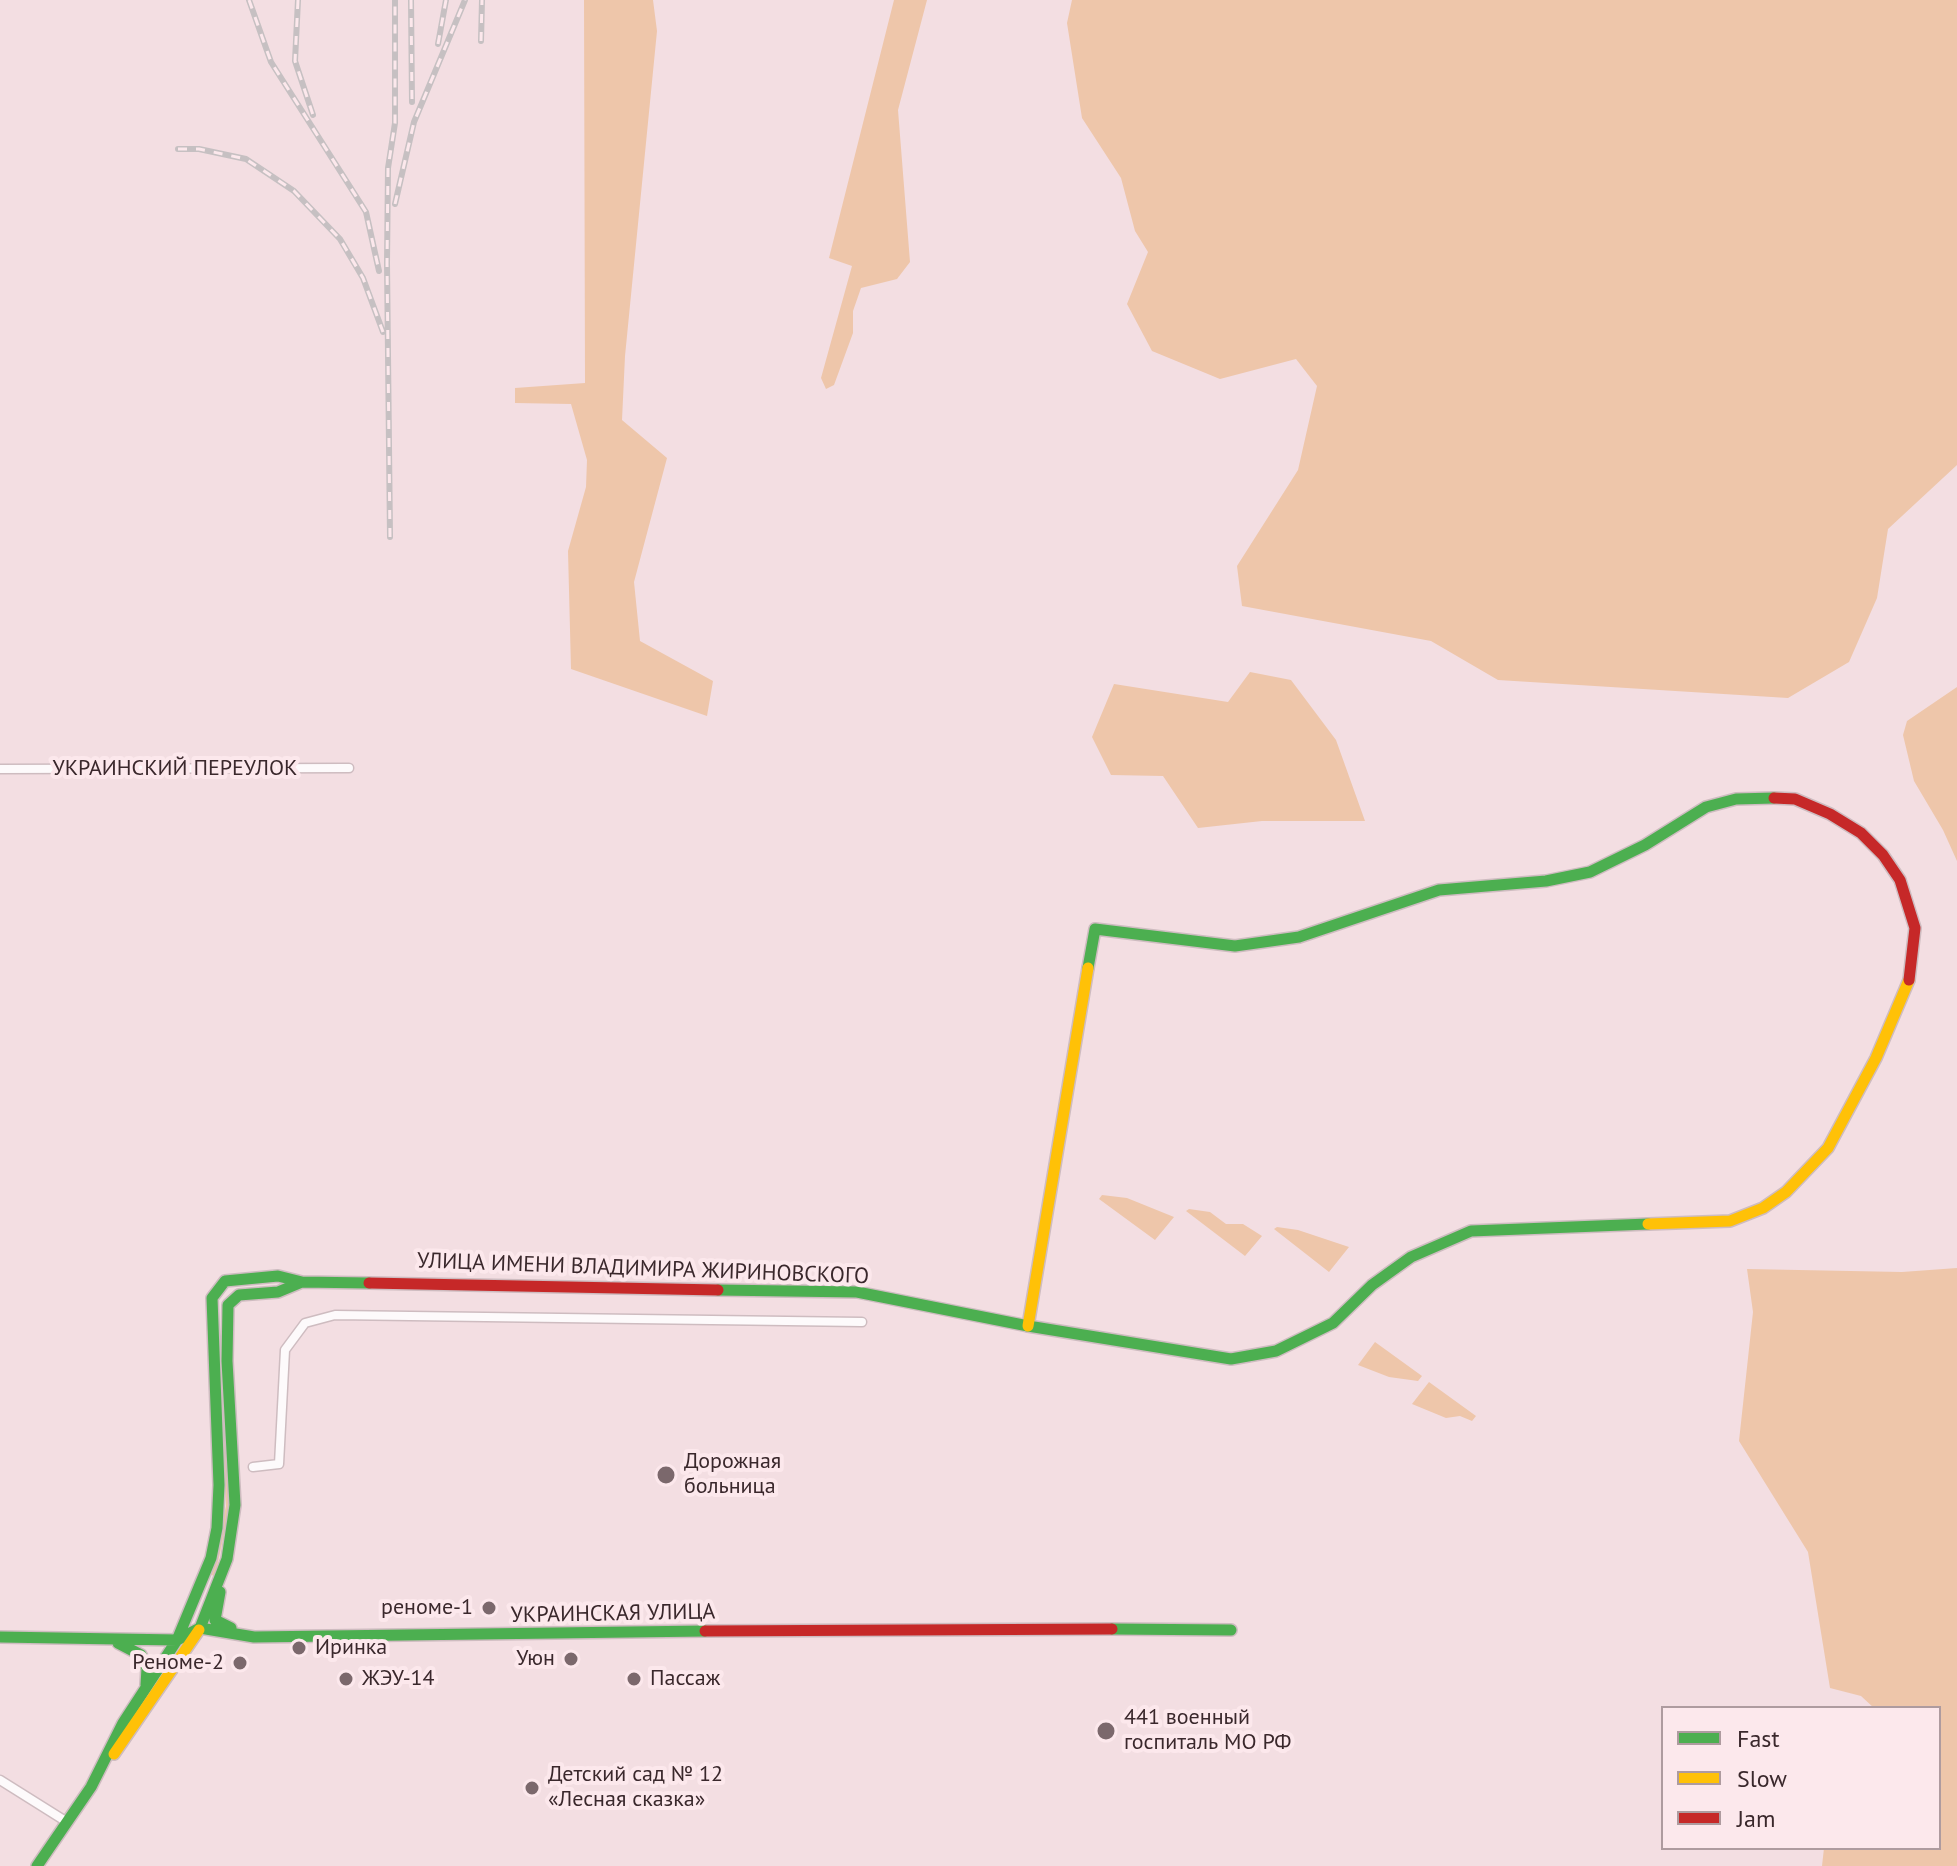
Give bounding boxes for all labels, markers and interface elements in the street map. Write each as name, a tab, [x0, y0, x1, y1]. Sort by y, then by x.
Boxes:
street label: УКРАИНСКИЙ ПЕРЕУЛОК	[52, 756, 298, 782]
street label: УЛИЦА ИМЕНИ ВЛАДИМИРА ЖИРИНОВСКОГО	[416, 1248, 870, 1290]
place label: Дорожная больница	[684, 1449, 781, 1500]
marker: Дорожная больница	[655, 1464, 677, 1486]
place label: реноме-1	[381, 1595, 473, 1621]
marker: реноме-1	[480, 1599, 498, 1617]
street label: УКРАИНСКАЯ УЛИЦА	[510, 1599, 716, 1629]
place label: Иринка	[315, 1635, 387, 1661]
marker: Иринка	[290, 1639, 308, 1657]
place label: Уюн	[516, 1646, 555, 1672]
place label: Реноме-2	[132, 1650, 224, 1676]
marker: Уюн	[562, 1650, 580, 1668]
marker: Реноме-2	[231, 1654, 249, 1672]
place label: ЖЭУ-14	[362, 1666, 435, 1692]
place label: Пассаж	[650, 1666, 720, 1692]
marker: ЖЭУ-14	[337, 1670, 355, 1688]
marker: Пассаж	[625, 1670, 643, 1688]
place label: 441 военный госпиталь МО РФ	[1124, 1705, 1291, 1756]
legend	[1661, 1706, 1941, 1850]
marker: 441 военный госпиталь МО РФ	[1095, 1720, 1117, 1742]
text: Fast	[1737, 1723, 1780, 1754]
place label: Детский сад № 12 «Лесная сказка»	[548, 1762, 723, 1814]
text: Slow	[1737, 1763, 1787, 1794]
marker: Детский сад № 12 «Лесная сказка»	[523, 1779, 541, 1797]
text: Jam	[1737, 1803, 1775, 1834]

